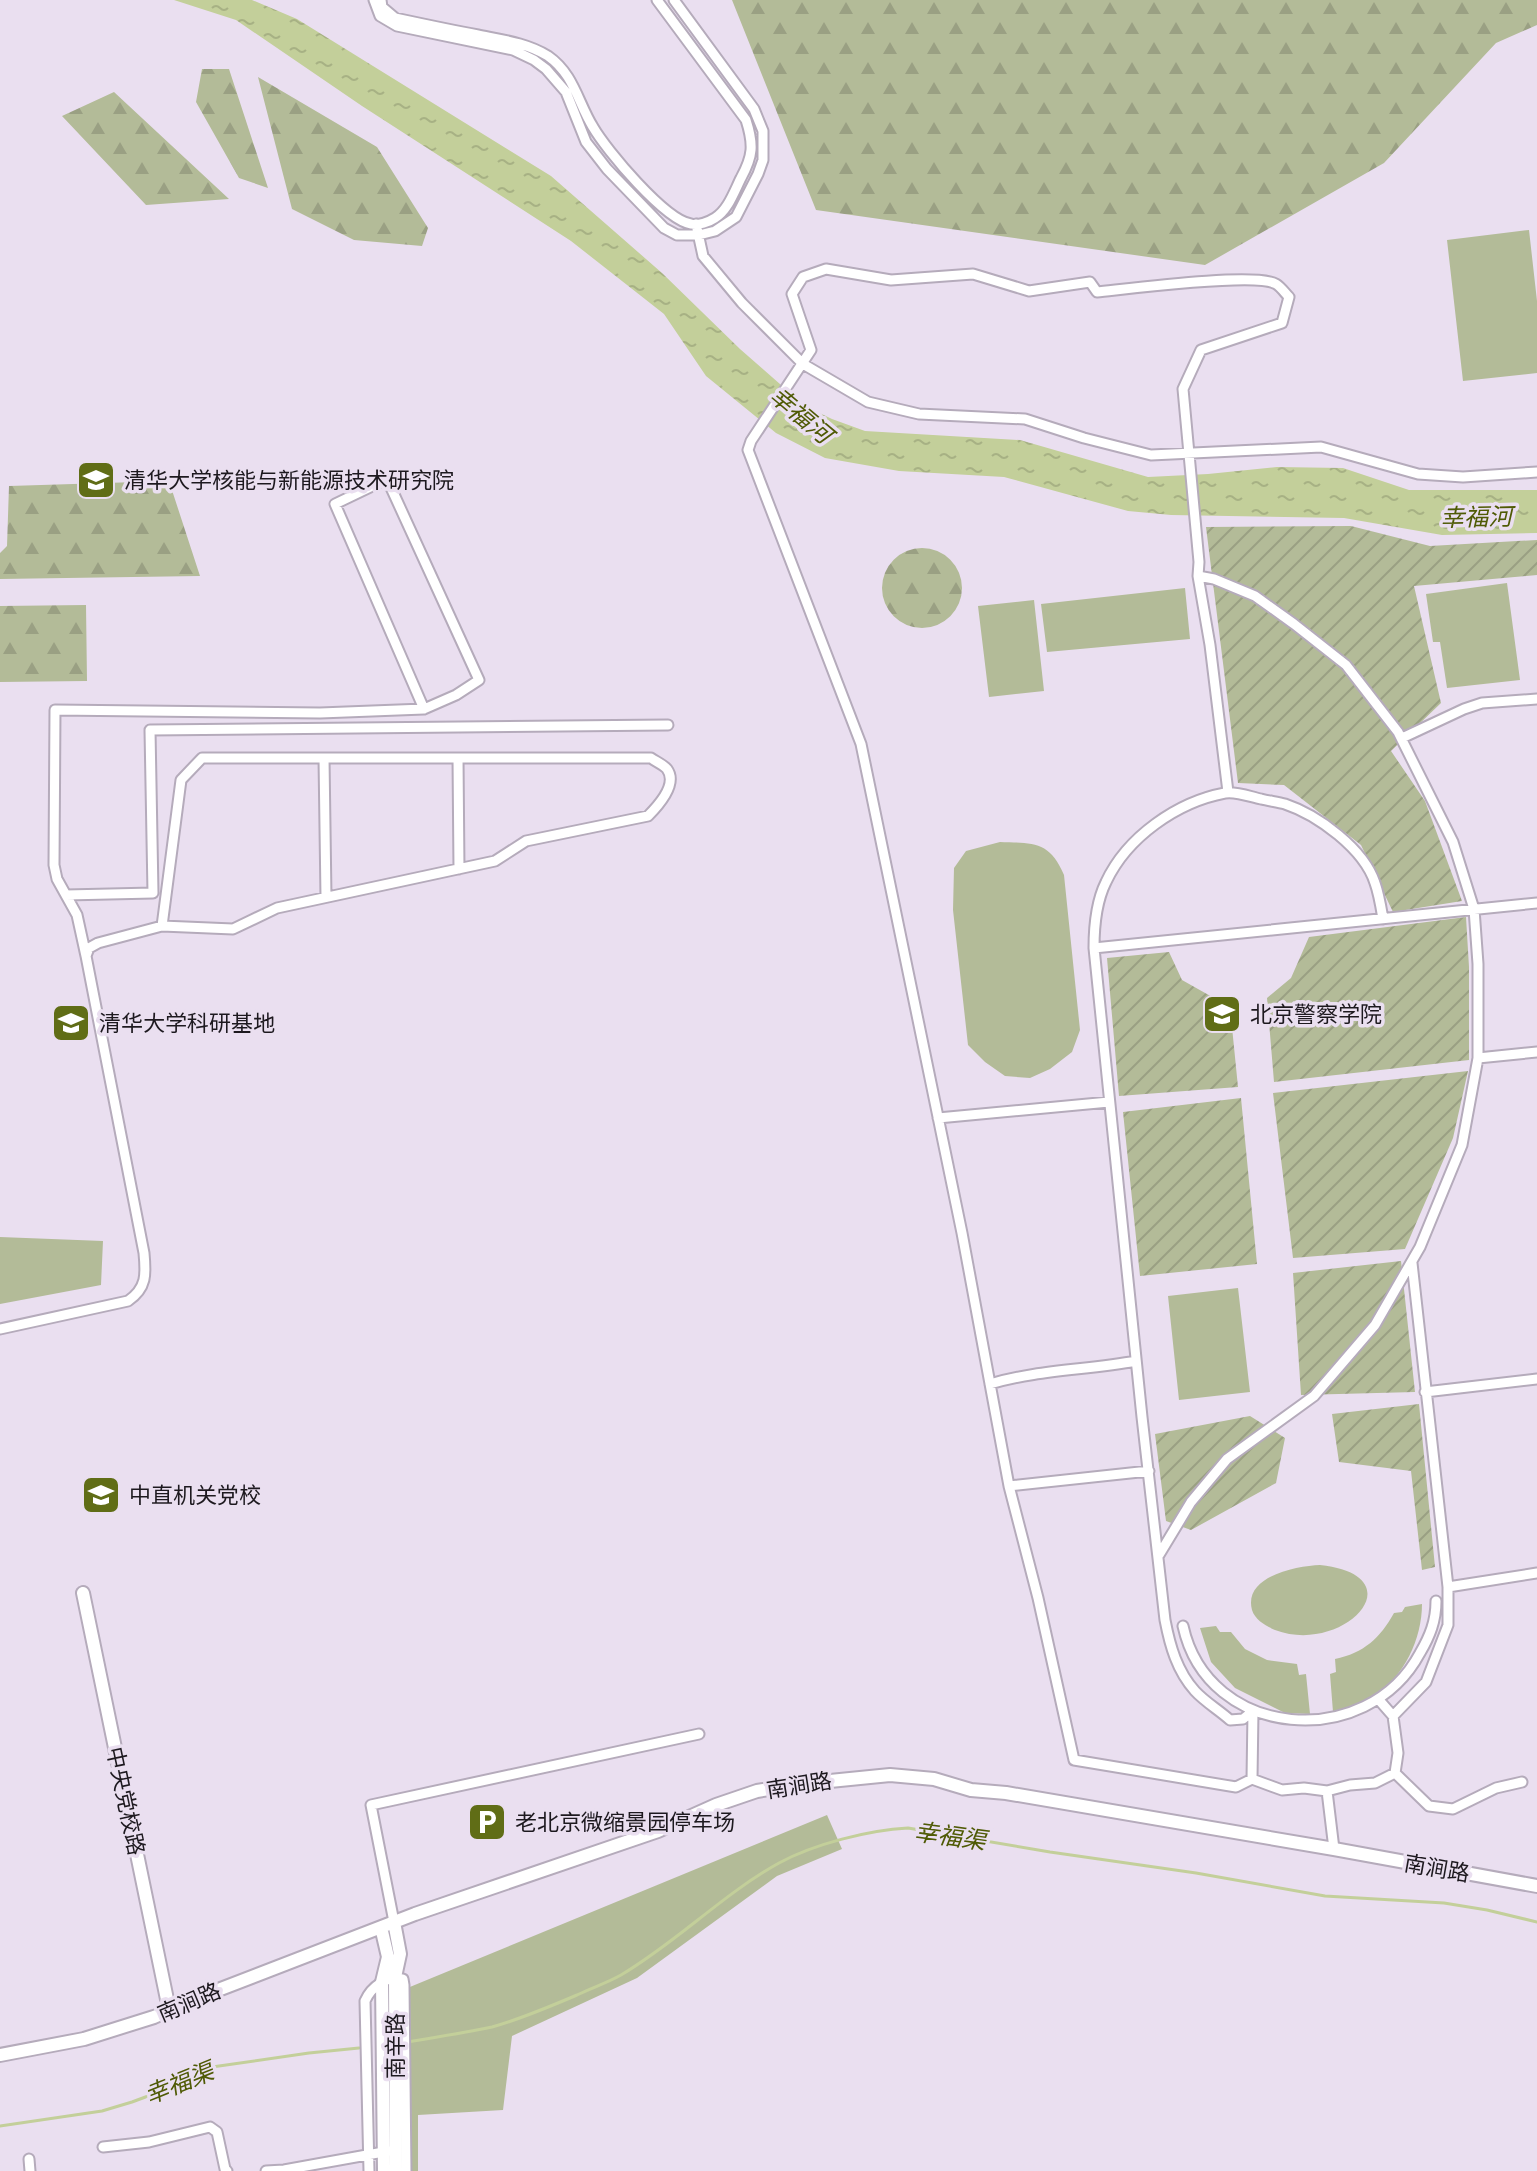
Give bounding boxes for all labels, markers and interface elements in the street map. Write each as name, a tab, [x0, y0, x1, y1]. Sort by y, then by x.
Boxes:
water label: 幸福河	[765, 382, 840, 451]
school or university icon: 清华大学核能与新能源技术研究院	[75, 459, 117, 501]
place label: 清华大学核能与新能源技术研究院	[124, 467, 454, 493]
water label: 幸福河	[1440, 503, 1516, 531]
school or university icon: 北京警察学院	[1201, 993, 1243, 1035]
place label: 北京警察学院	[1250, 1001, 1382, 1027]
school or university icon: 清华大学科研基地	[50, 1002, 92, 1044]
place label: 清华大学科研基地	[99, 1010, 275, 1036]
school or university icon: 中直机关党校	[80, 1474, 122, 1516]
place label: 中直机关党校	[129, 1482, 261, 1508]
street label: 中央党校路	[102, 1744, 150, 1858]
street label: 南涧路	[764, 1767, 834, 1803]
parking icon: 老北京微缩景园停车场	[466, 1801, 508, 1843]
place label: 老北京微缩景园停车场	[515, 1809, 735, 1835]
water label: 幸福渠	[912, 1818, 990, 1855]
street label: 南涧路	[1402, 1849, 1472, 1887]
street label: 南涧路	[154, 1977, 224, 2027]
street label: 南辛路	[382, 2013, 408, 2079]
water label: 幸福渠	[141, 2056, 220, 2109]

